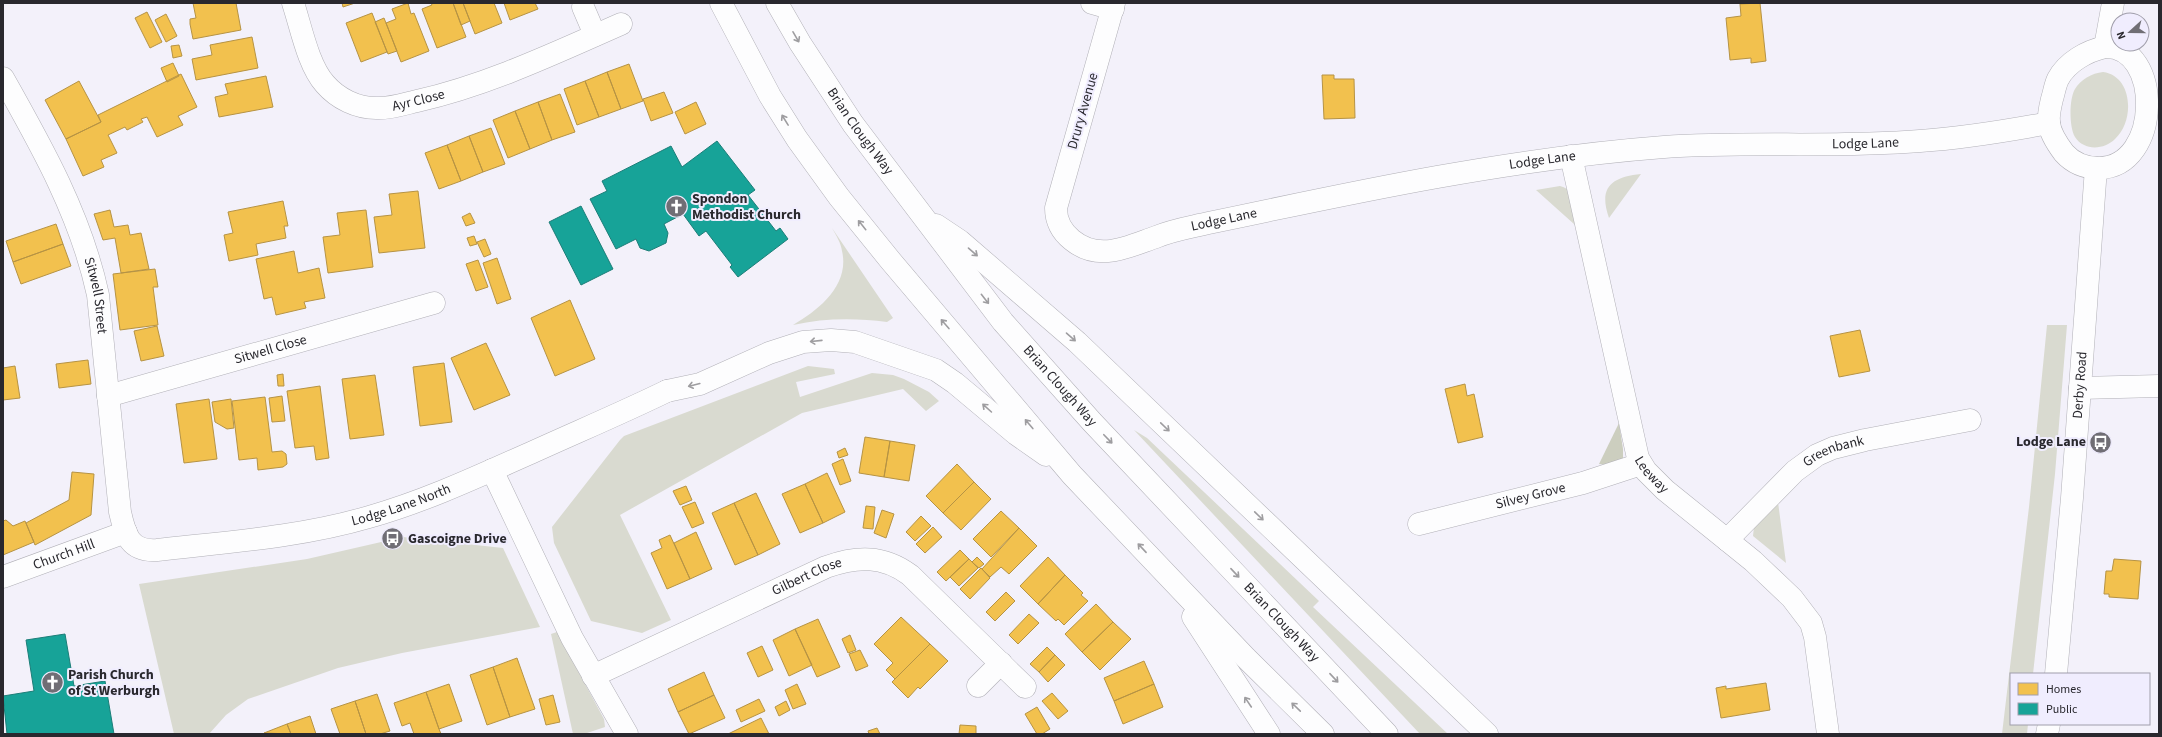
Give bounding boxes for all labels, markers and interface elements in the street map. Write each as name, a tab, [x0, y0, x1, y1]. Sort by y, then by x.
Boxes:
north arrow	[2110, 12, 2150, 52]
text: N	[2113, 29, 2129, 42]
one-way arrow	[793, 31, 801, 43]
street label: Drury Avenue	[1063, 70, 1103, 152]
street label: Ayr Close	[390, 84, 447, 117]
street label: Brian Clough Way	[822, 84, 898, 179]
one-way arrow	[781, 115, 789, 126]
street label: Lodge Lane	[1832, 132, 1900, 154]
street label: Lodge Lane	[1508, 146, 1577, 175]
place label: Spondon Methodist Church	[692, 189, 801, 225]
church icon: Spondon Methodist Church	[663, 194, 689, 220]
street label: Lodge Lane	[1189, 203, 1259, 237]
one-way arrow	[857, 220, 866, 230]
one-way arrow	[967, 247, 977, 256]
street label: Sitwell Street	[79, 255, 112, 335]
one-way arrow	[981, 293, 989, 304]
one-way arrow	[941, 319, 950, 330]
street label: Sitwell Close	[232, 330, 309, 369]
one-way arrow	[1065, 333, 1076, 342]
one-way arrow	[810, 337, 823, 344]
street label: Brian Clough Way	[1018, 341, 1102, 431]
street label: Derby Road	[2068, 351, 2093, 419]
one-way arrow	[688, 382, 701, 389]
one-way arrow	[982, 404, 992, 413]
one-way arrow	[1025, 418, 1034, 429]
one-way arrow	[1160, 422, 1170, 432]
bus stop icon: Lodge Lane	[2088, 429, 2114, 455]
street label: Greenbank	[1799, 431, 1866, 472]
place label: Lodge Lane	[2016, 432, 2086, 452]
one-way arrow	[1103, 434, 1112, 444]
street label: Leeway	[1629, 452, 1674, 499]
street label: Silvey Grove	[1493, 478, 1568, 515]
street label: Lodge Lane North	[349, 479, 454, 531]
one-way arrow	[1254, 512, 1264, 521]
bus stop icon: Gascoigne Drive	[380, 526, 406, 552]
place label: Gascoigne Drive	[408, 529, 507, 549]
street label: Church Hill	[30, 534, 98, 575]
one-way arrow	[1137, 543, 1146, 553]
street label: Gilbert Close	[769, 553, 844, 601]
one-way arrow	[1230, 568, 1240, 578]
street label: Brian Clough Way	[1239, 578, 1324, 667]
place label: Parish Church of St Werburgh	[68, 665, 160, 701]
church icon: Parish Church of St Werburgh	[40, 670, 66, 696]
one-way arrow	[1329, 673, 1339, 683]
legend	[2010, 673, 2150, 725]
text: Homes	[2046, 681, 2081, 698]
one-way arrow	[1243, 696, 1252, 707]
text: Public	[2046, 701, 2078, 718]
one-way arrow	[1291, 702, 1301, 712]

